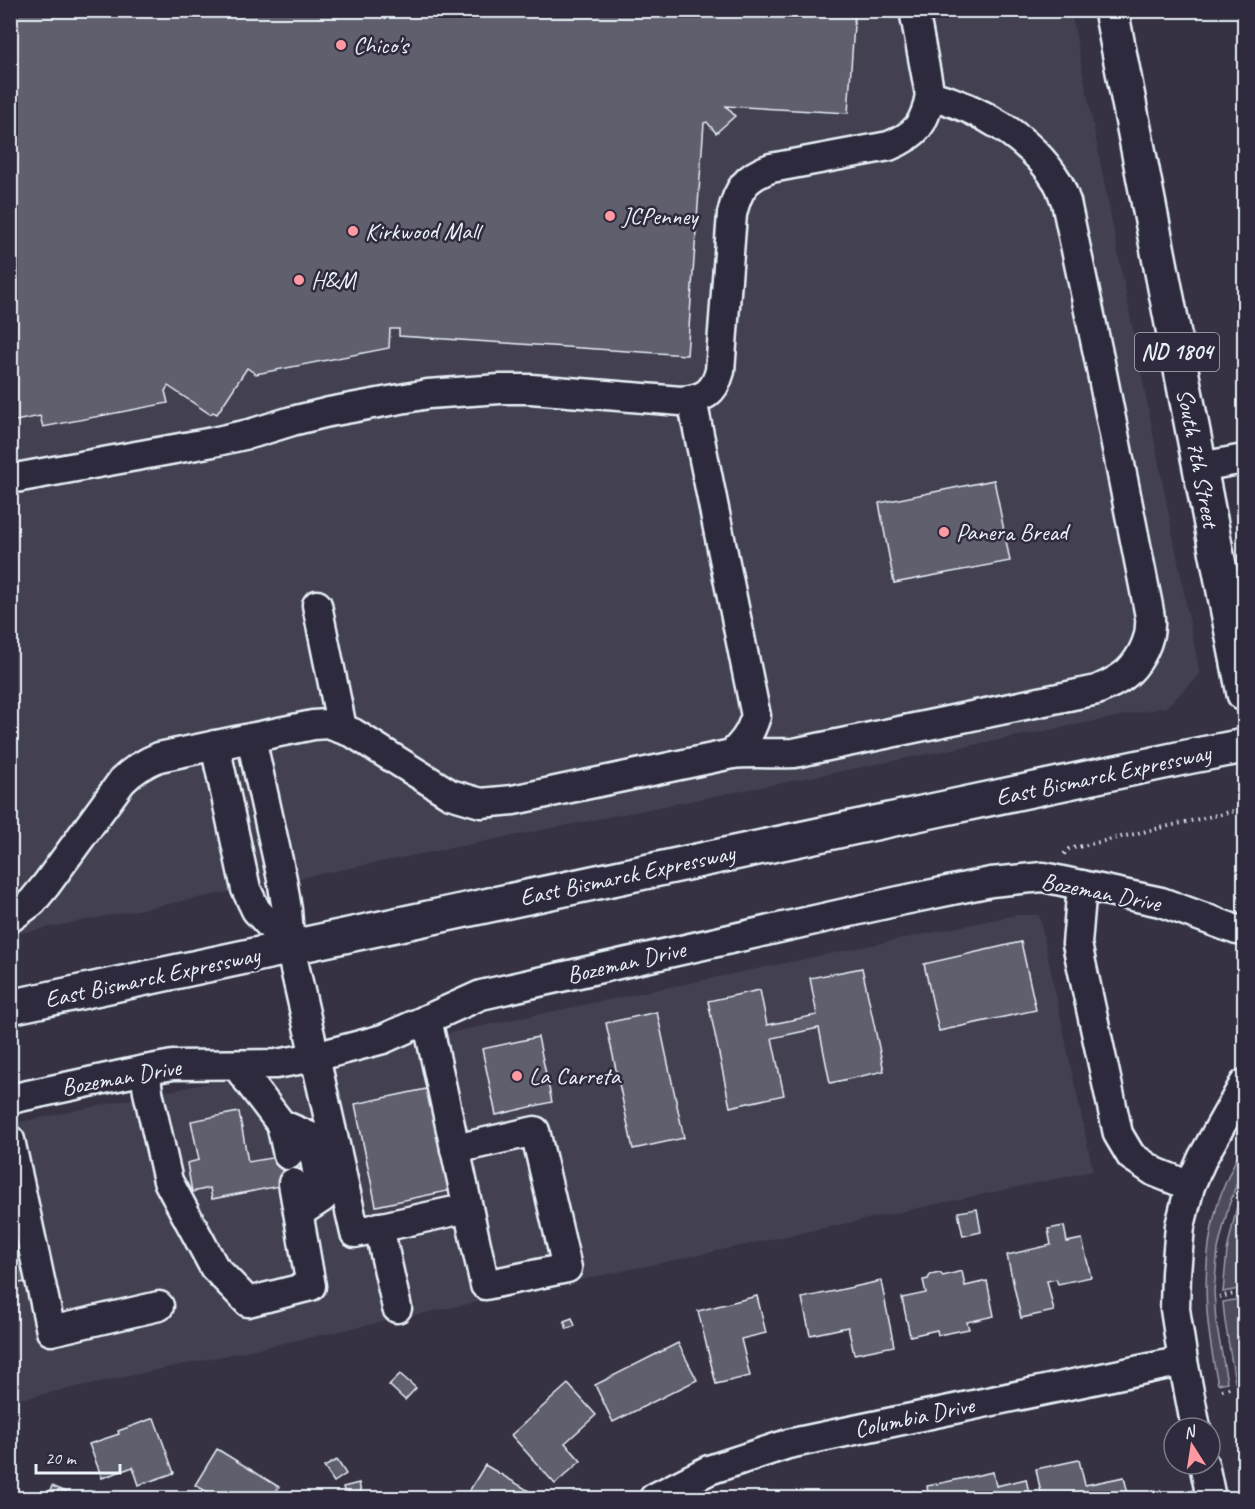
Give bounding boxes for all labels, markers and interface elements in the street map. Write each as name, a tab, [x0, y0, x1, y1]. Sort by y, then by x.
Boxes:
place label: Chico's	[353, 30, 411, 60]
marker: Chico's	[334, 38, 348, 52]
place label: JCPenney	[621, 201, 699, 231]
marker: JCPenney	[603, 209, 617, 223]
place label: Kirkwood Mall	[365, 216, 483, 246]
marker: Kirkwood Mall	[346, 224, 360, 238]
place label: H&M	[311, 265, 358, 295]
marker: H&M	[292, 273, 306, 287]
road number: ND 1804	[1135, 333, 1219, 371]
street label: South 7th Street	[1170, 386, 1227, 532]
place label: Panera Bread	[956, 517, 1071, 547]
marker: Panera Bread	[937, 525, 951, 539]
street label: East Bismarck Expressway	[993, 737, 1215, 812]
street label: East Bismarck Expressway	[517, 837, 739, 912]
street label: Bozeman Drive	[1039, 866, 1165, 919]
street label: Bozeman Drive	[564, 933, 690, 990]
street label: East Bismarck Expressway	[42, 939, 264, 1014]
street label: Bozeman Drive	[59, 1051, 185, 1102]
place label: La Carreta	[529, 1061, 622, 1091]
marker: La Carreta	[510, 1069, 524, 1083]
street label: Columbia Drive	[851, 1389, 979, 1444]
north arrow	[1162, 1416, 1222, 1476]
text: N	[1182, 1421, 1199, 1443]
scale bar	[36, 1437, 120, 1475]
text: 20 m	[45, 1447, 78, 1469]

